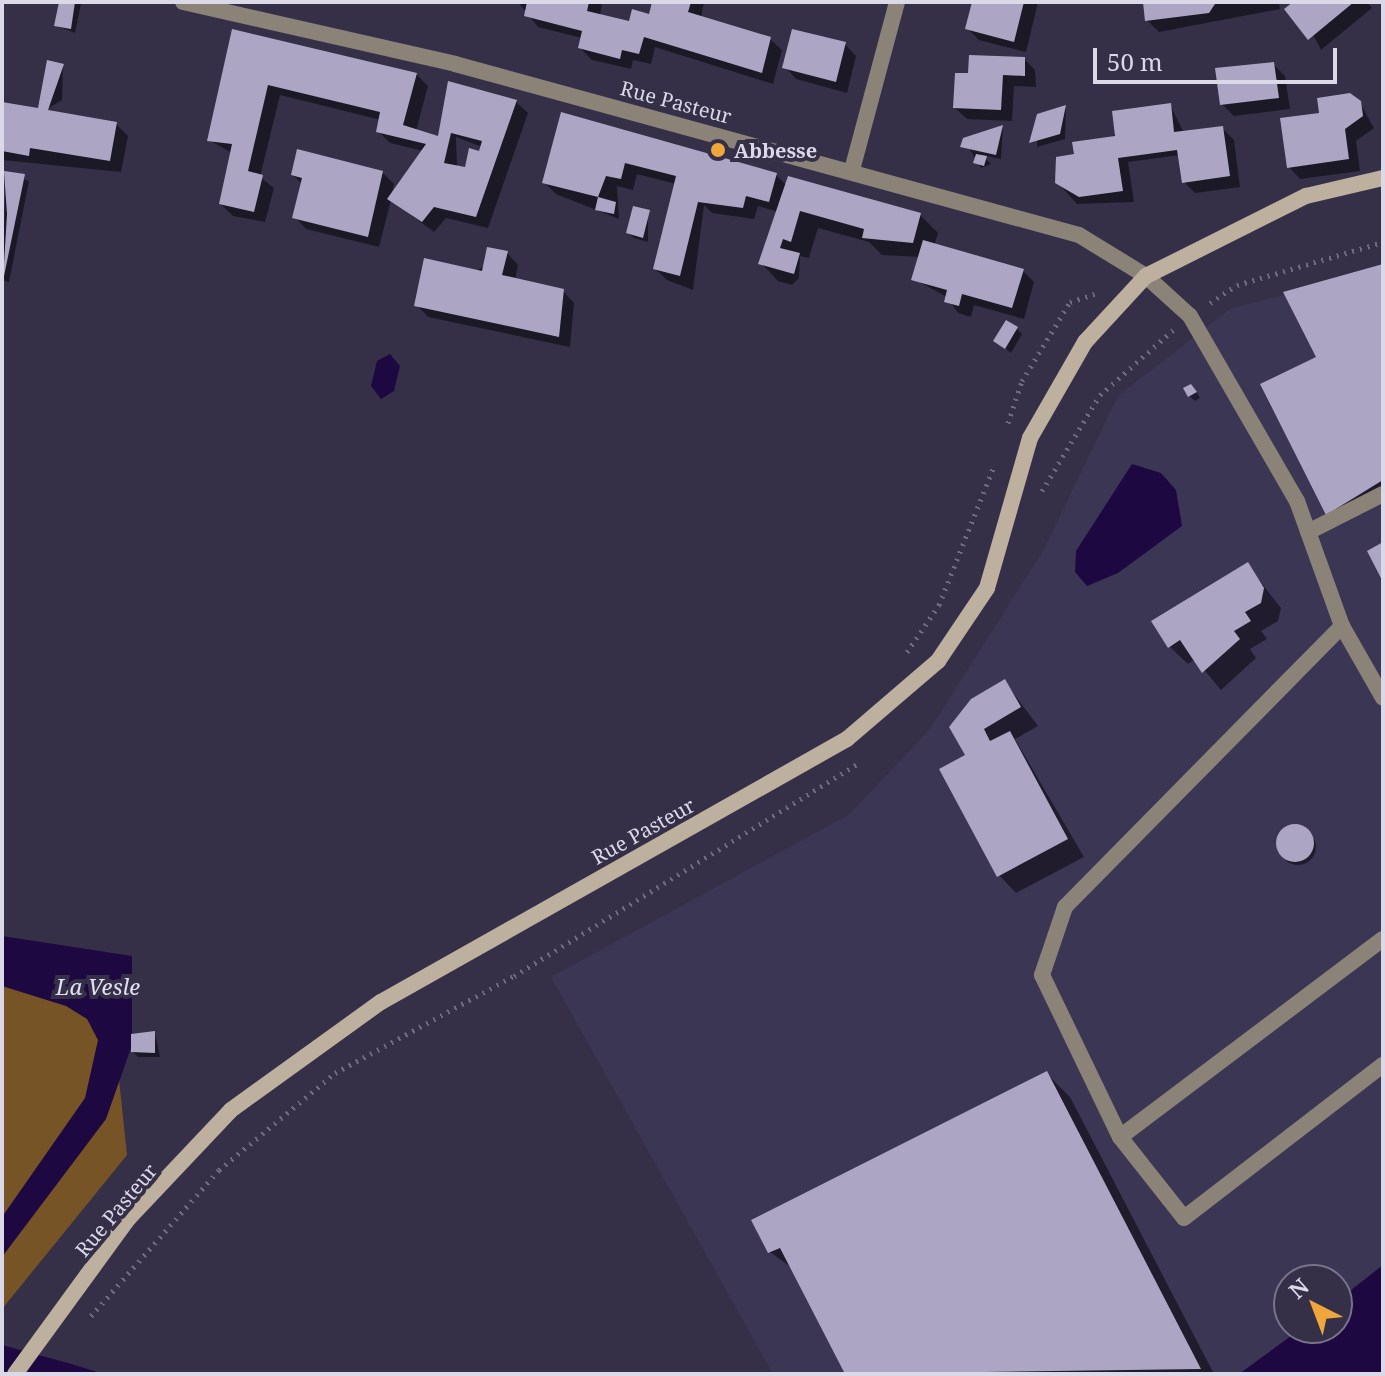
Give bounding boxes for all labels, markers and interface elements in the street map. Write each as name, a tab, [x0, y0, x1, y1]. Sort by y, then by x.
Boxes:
scale bar	[1097, 32, 1341, 82]
text: 50 m	[1107, 45, 1163, 78]
street label: Rue Pasteur	[618, 76, 734, 128]
place label: Abbesse	[734, 138, 817, 162]
marker: Abbesse	[709, 141, 727, 159]
street label: Rue Pasteur	[587, 793, 699, 869]
water label: La Vesle	[56, 974, 140, 1000]
street label: Rue Pasteur	[70, 1159, 162, 1261]
north arrow	[1273, 1264, 1353, 1344]
text: N	[1282, 1271, 1315, 1305]

